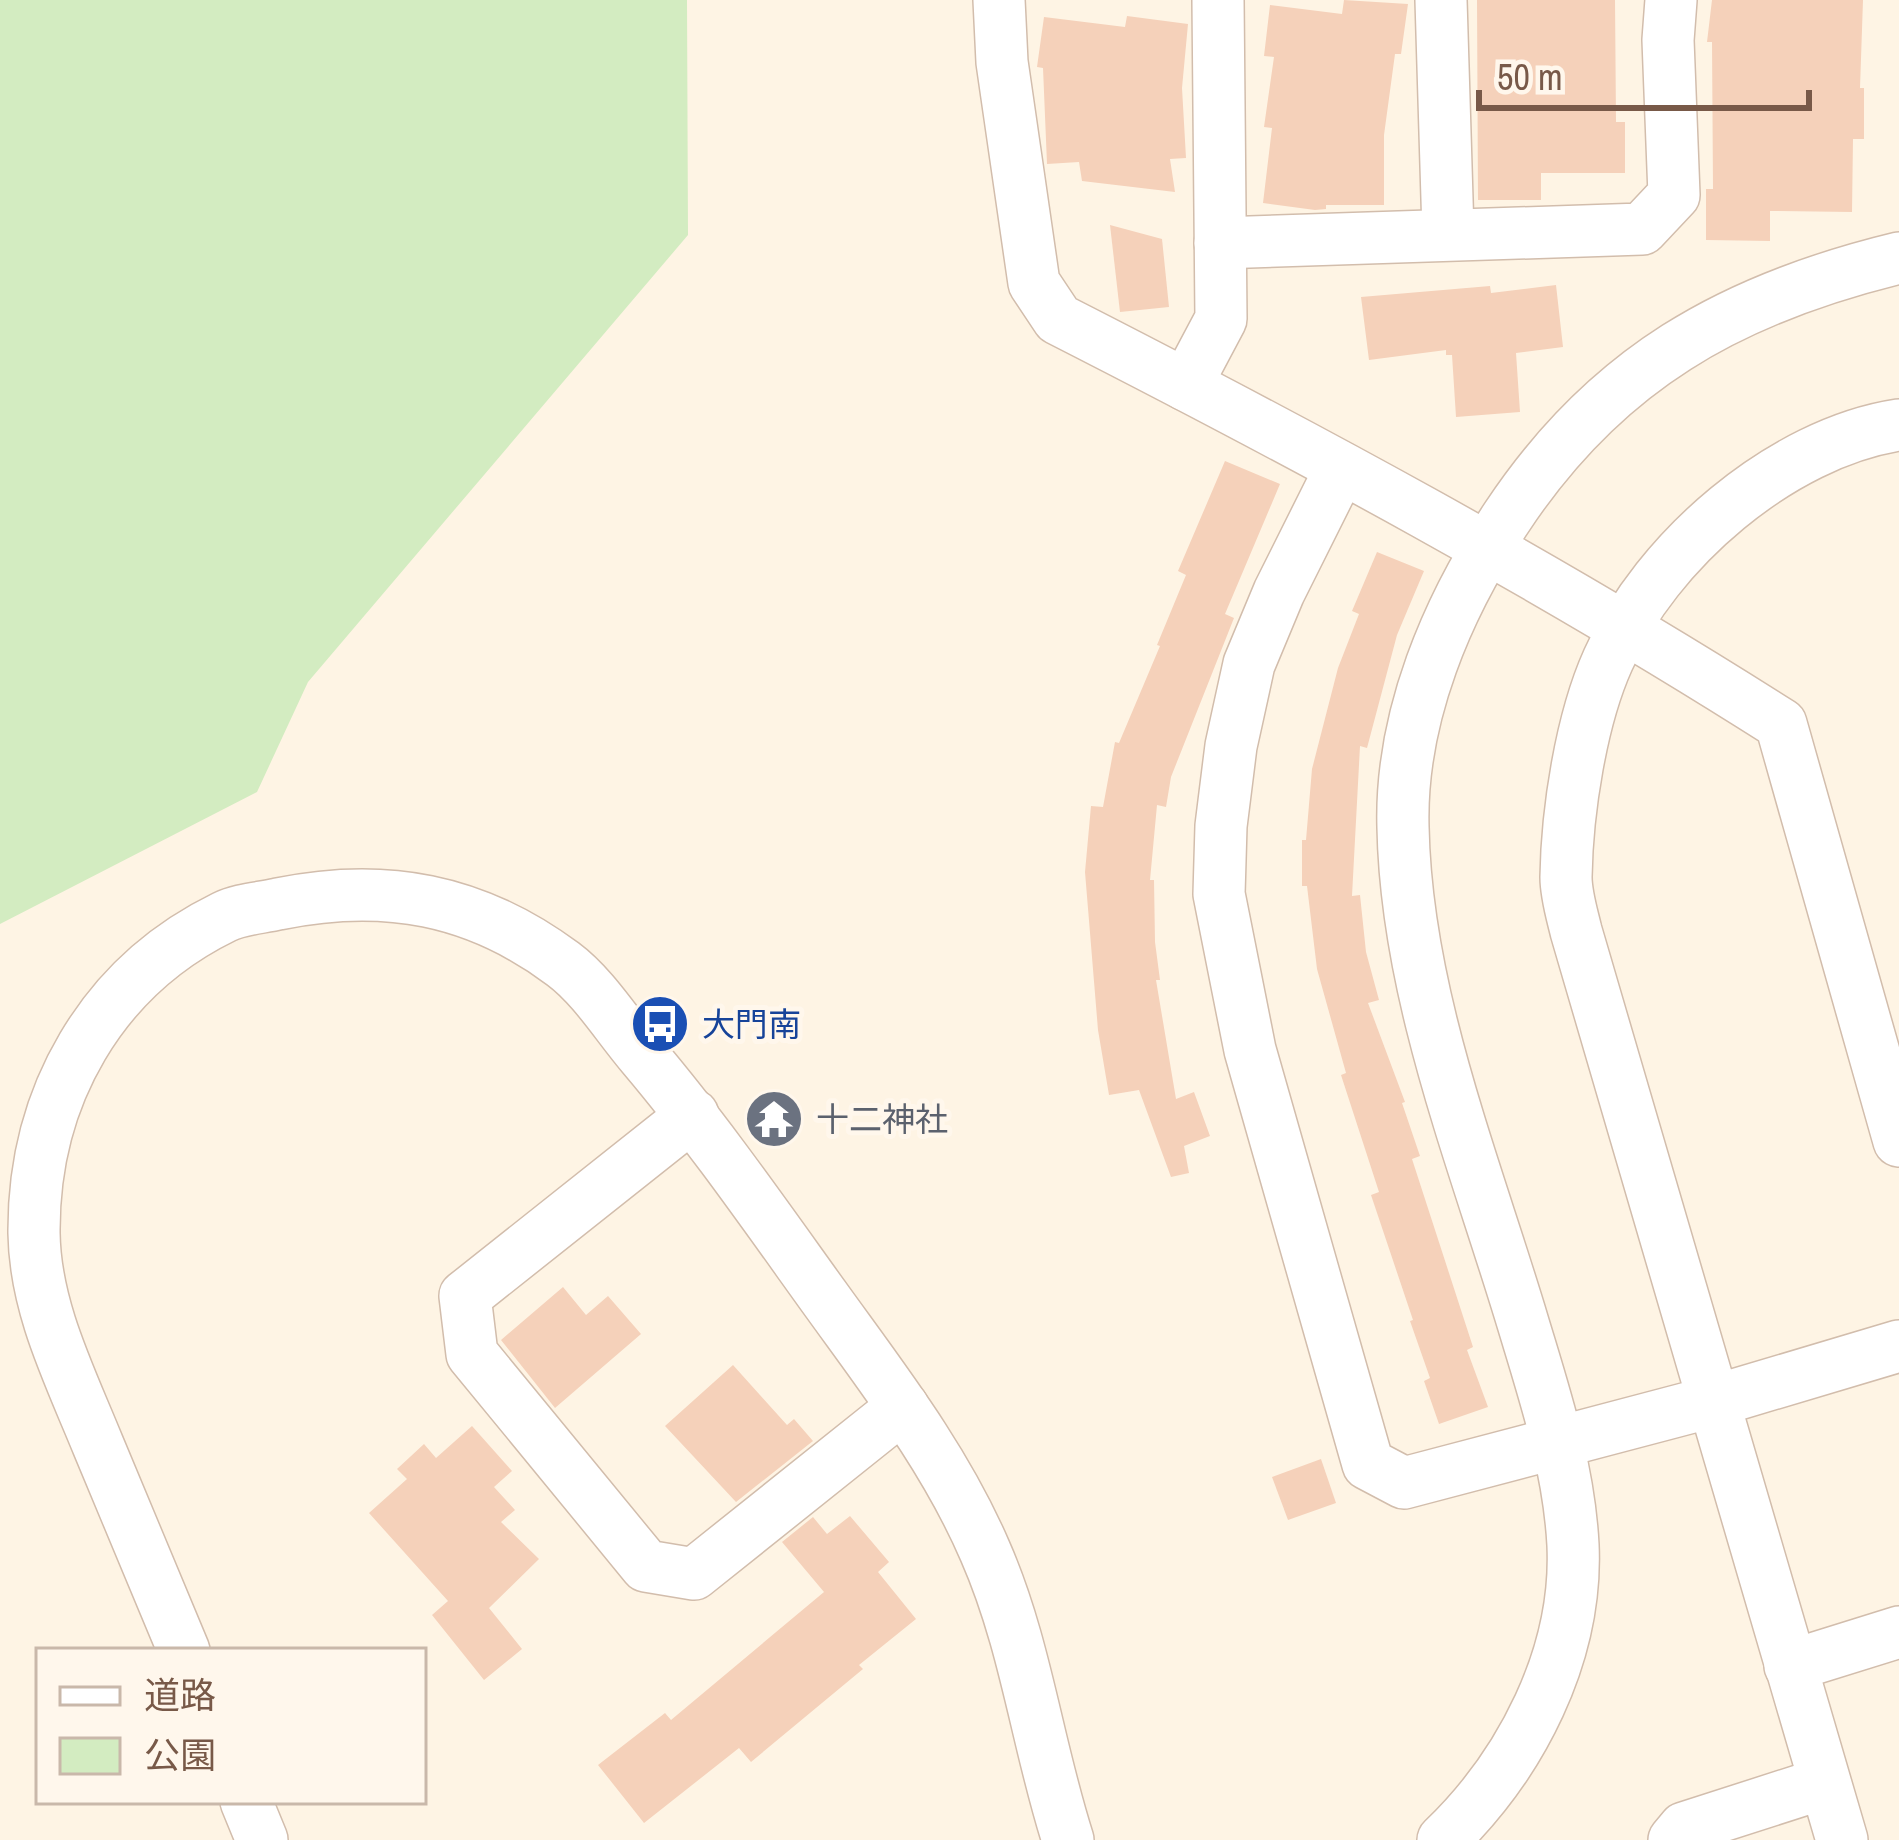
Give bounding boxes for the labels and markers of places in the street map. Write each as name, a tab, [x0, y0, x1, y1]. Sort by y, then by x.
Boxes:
bus stop icon: 大門南	[629, 993, 691, 1055]
place label: 大門南	[702, 1002, 801, 1046]
temple icon: 十二神社	[743, 1088, 805, 1150]
place label: 十二神社	[816, 1097, 948, 1141]

